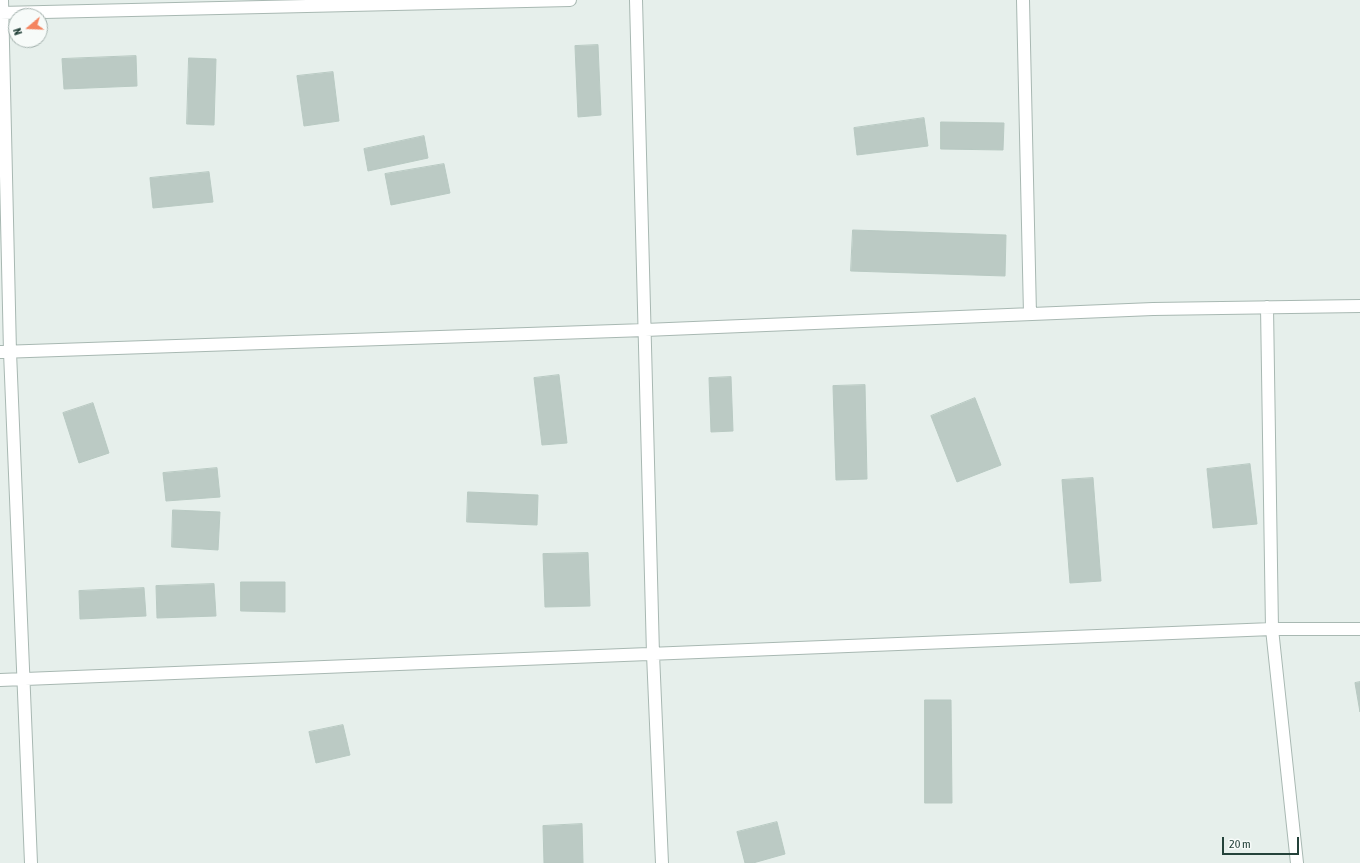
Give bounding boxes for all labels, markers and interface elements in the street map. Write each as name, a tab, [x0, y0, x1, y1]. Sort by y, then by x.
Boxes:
north arrow	[8, 8, 48, 48]
text: N	[11, 27, 24, 37]
scale bar	[1224, 829, 1301, 855]
text: 20 m	[1229, 837, 1251, 851]

